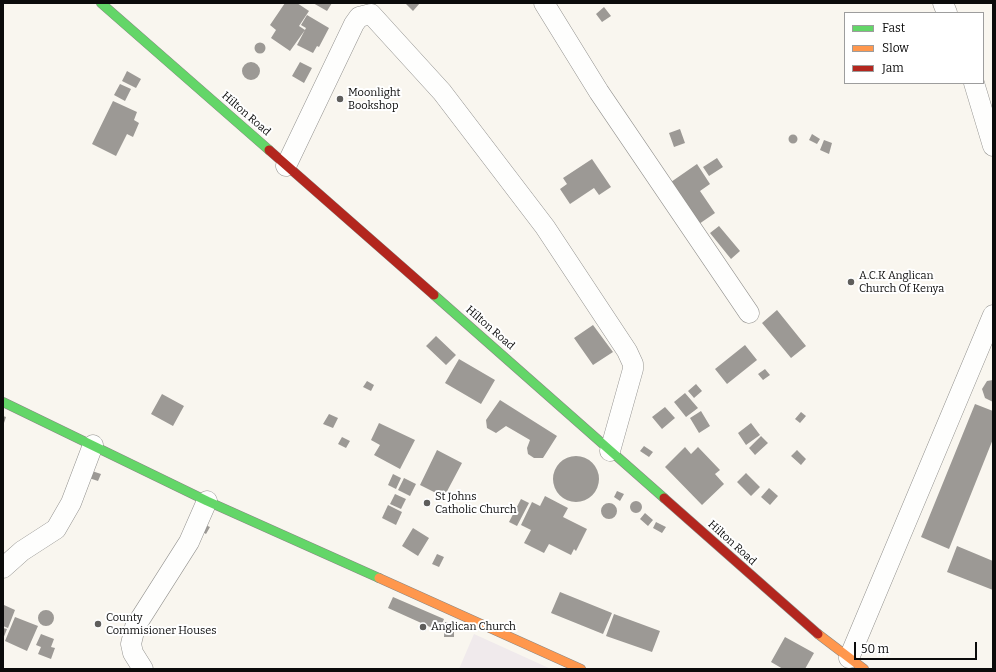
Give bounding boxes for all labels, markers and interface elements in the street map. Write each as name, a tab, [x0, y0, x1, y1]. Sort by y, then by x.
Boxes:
legend	[844, 12, 984, 84]
text: Fast	[882, 21, 905, 35]
text: Slow	[882, 41, 909, 55]
text: Jam	[882, 61, 904, 75]
place label: Moonlight Bookshop	[348, 86, 401, 112]
street label: Hilton Road	[219, 89, 273, 139]
marker: Moonlight Bookshop	[335, 94, 345, 104]
place label: A.C.K Anglican Church Of Kenya	[859, 269, 944, 295]
marker: A.C.K Anglican Church Of Kenya	[846, 277, 856, 287]
street label: Hilton Road	[463, 303, 517, 353]
place label: St Johns Catholic Church	[435, 490, 517, 516]
marker: St Johns Catholic Church	[422, 498, 432, 508]
street label: Hilton Road	[705, 518, 759, 568]
place label: County Commisioner Houses	[106, 611, 217, 637]
marker: County Commisioner Houses	[93, 619, 103, 629]
place label: Anglican Church	[431, 620, 516, 634]
marker: Anglican Church	[418, 622, 428, 632]
scale bar	[856, 634, 979, 660]
text: 50 m	[861, 642, 889, 656]

